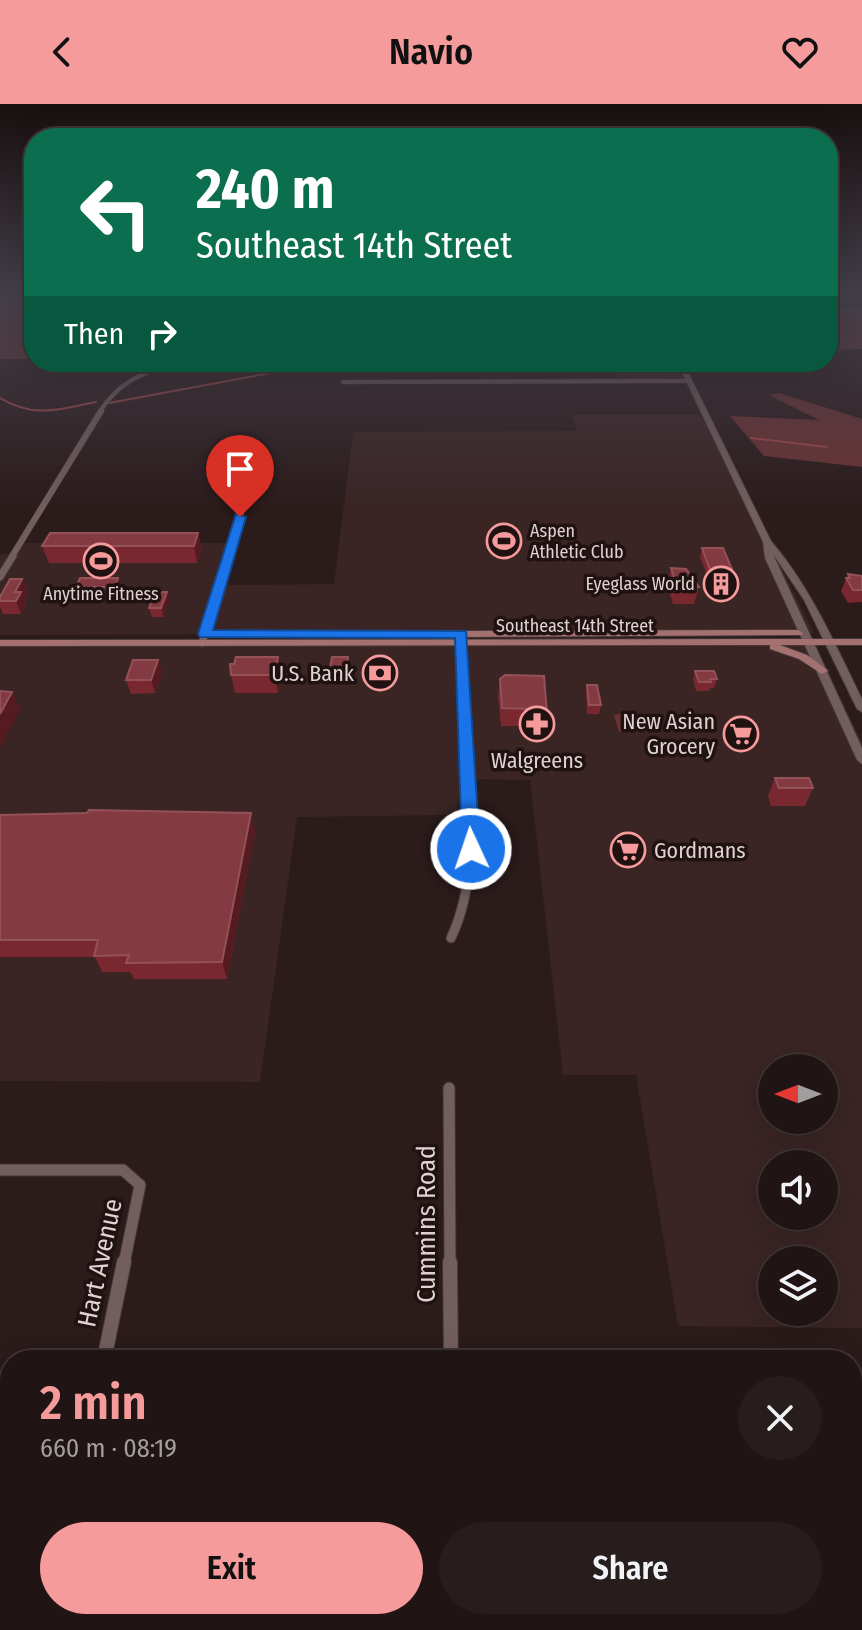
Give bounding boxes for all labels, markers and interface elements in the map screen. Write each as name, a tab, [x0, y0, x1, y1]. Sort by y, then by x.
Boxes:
icon: back	[40, 30, 84, 74]
text: Navio	[389, 30, 473, 74]
icon: heart	[778, 30, 822, 74]
text: 240 m	[196, 156, 335, 223]
icon: left	[64, 160, 168, 264]
text: Southeast 14th Street	[196, 224, 512, 268]
icon: right	[140, 312, 184, 356]
text: Then	[64, 316, 124, 352]
pin	[206, 435, 274, 517]
icon: arrive	[218, 447, 262, 491]
place label: Aspen Athletic Club	[530, 520, 623, 563]
sports icon: Aspen Athletic Club	[485, 522, 523, 560]
sports icon: Anytime Fitness	[82, 542, 120, 580]
building icon: Eyeglass World	[702, 565, 740, 603]
place label: Eyeglass World	[585, 573, 695, 595]
place label: Anytime Fitness	[43, 583, 159, 605]
street label: Southeast 14th Street	[496, 615, 654, 637]
bank icon: U.S. Bank	[361, 654, 399, 692]
place label: U.S. Bank	[271, 660, 355, 687]
pharmacy icon: Walgreens	[518, 705, 556, 743]
place label: New Asian Grocery	[622, 708, 715, 760]
supermarket icon: New Asian Grocery	[722, 715, 760, 753]
place label: Walgreens	[491, 747, 583, 774]
position arrow	[429, 807, 513, 891]
supermarket icon: Gordmans	[609, 831, 647, 869]
place label: Gordmans	[654, 837, 746, 864]
north arrow	[758, 1054, 838, 1134]
map controls	[758, 1054, 838, 1326]
street label: Cummins Road	[411, 1145, 442, 1303]
button: sound	[758, 1150, 838, 1230]
street label: Hart Avenue	[71, 1196, 129, 1330]
button: layers	[758, 1246, 838, 1326]
text: 2 min	[40, 1374, 147, 1432]
button: close	[738, 1376, 822, 1460]
text: 660 m · 08:19	[40, 1433, 177, 1464]
button: Exit	[40, 1522, 423, 1614]
button: Share	[439, 1522, 822, 1614]

